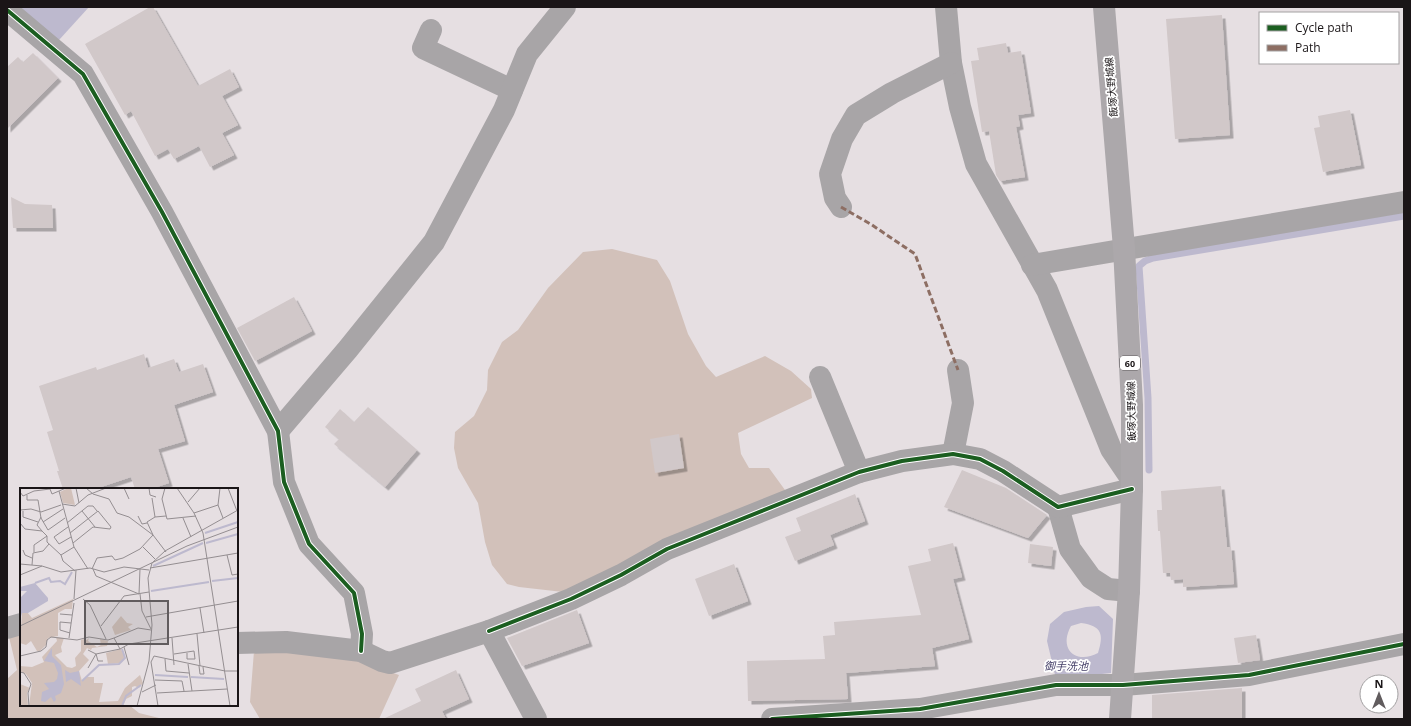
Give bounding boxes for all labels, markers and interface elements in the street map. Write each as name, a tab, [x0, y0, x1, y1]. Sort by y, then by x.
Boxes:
legend	[1259, 12, 1399, 64]
text: Cycle path	[1295, 19, 1353, 36]
text: Path	[1295, 39, 1321, 56]
street label: 飯塚大野城線	[1101, 57, 1121, 117]
road number: 60	[1120, 356, 1140, 370]
street label: 飯塚大野城線	[1123, 381, 1139, 441]
inset map	[20, 488, 238, 706]
water label: 御手洗池	[1044, 658, 1089, 673]
north arrow	[1359, 674, 1399, 714]
text: N	[1375, 676, 1383, 691]

